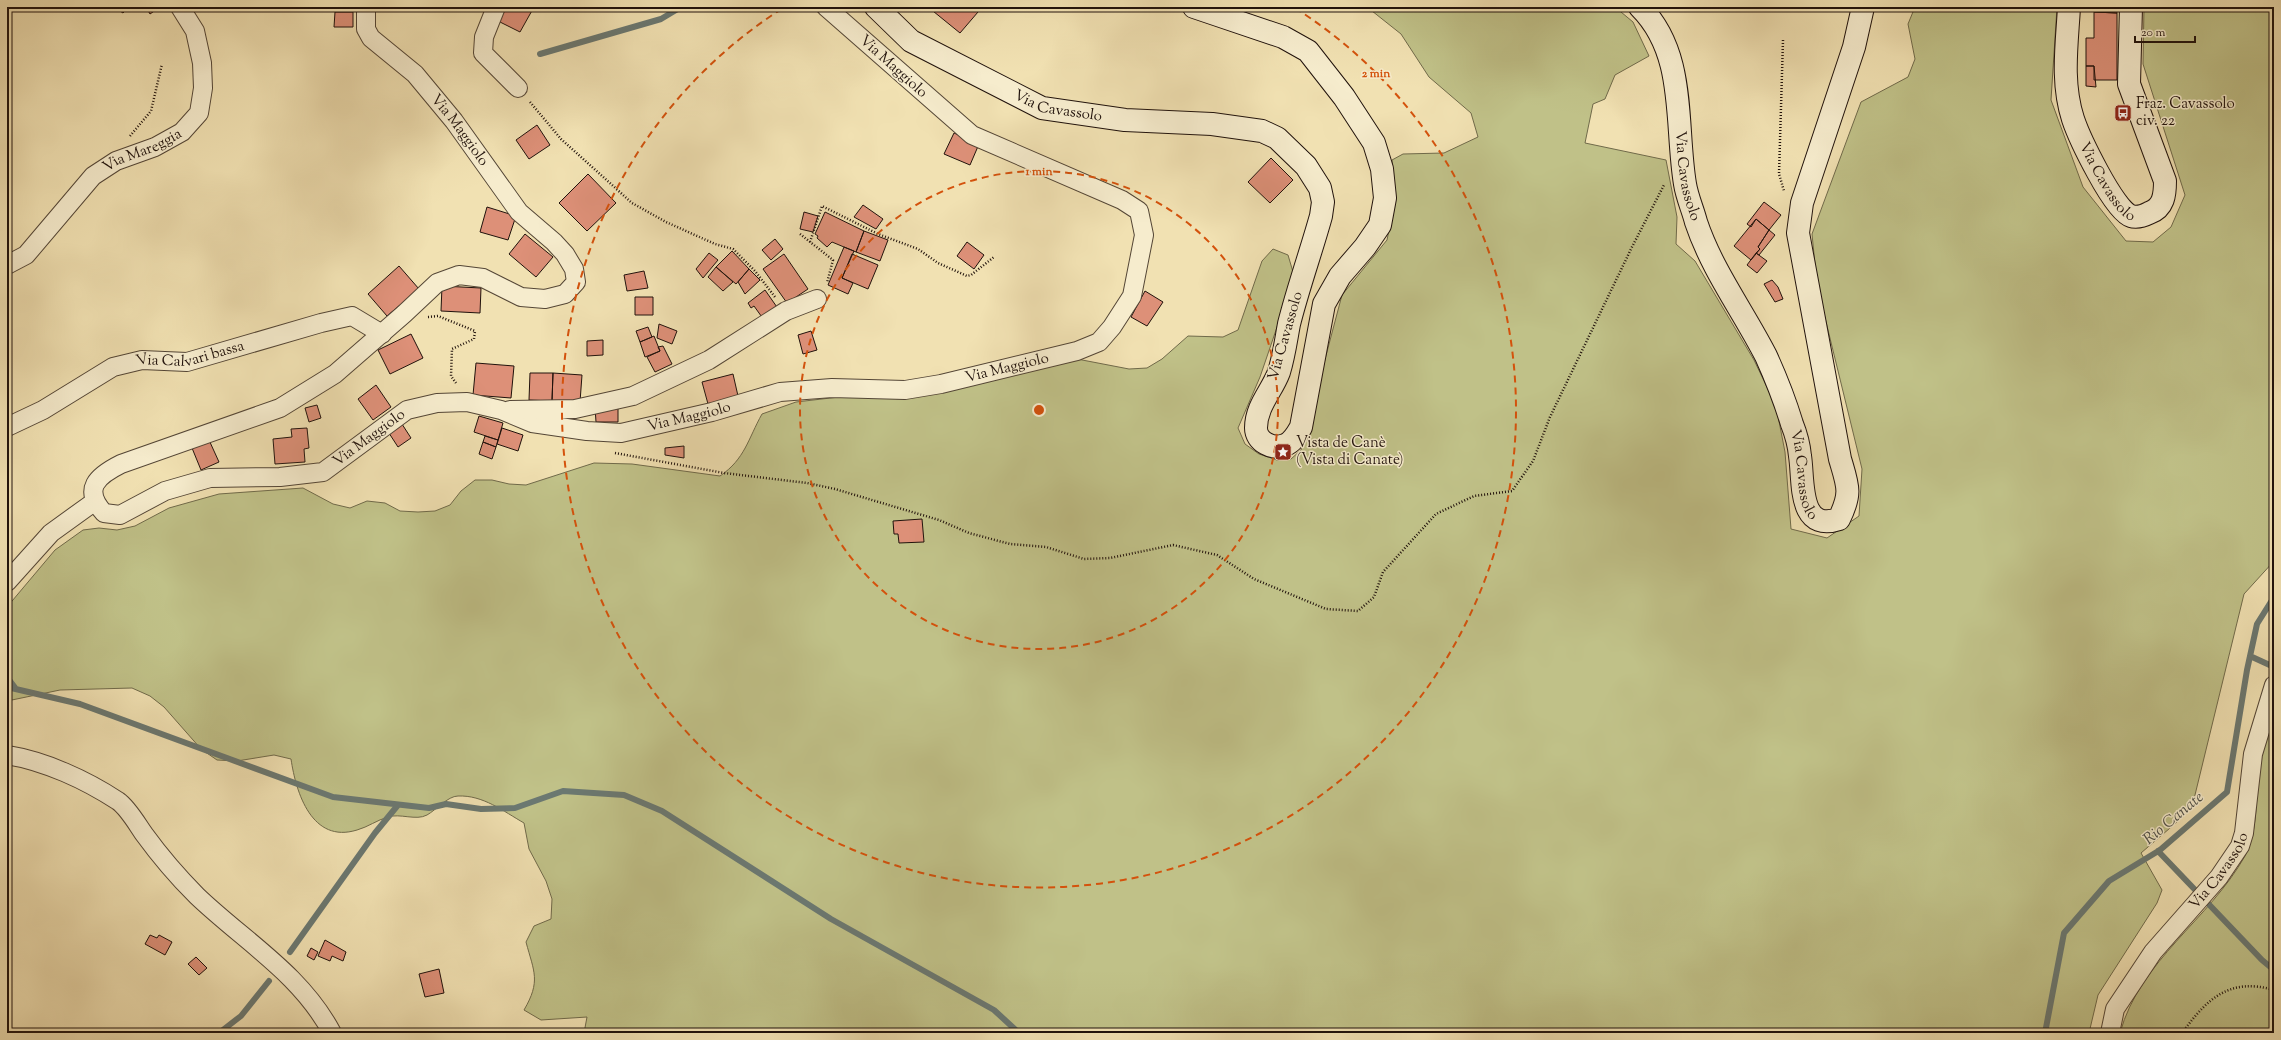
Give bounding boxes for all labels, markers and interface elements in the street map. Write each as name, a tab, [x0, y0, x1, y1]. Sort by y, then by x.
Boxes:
scale bar	[2135, 18, 2195, 44]
text: 20 m	[2141, 24, 2166, 42]
street label: Via Maggiolo	[854, 31, 932, 103]
text: 2 min	[1362, 65, 1391, 83]
street label: Via Cavassolo	[1010, 85, 1104, 127]
street label: Via Maggiolo	[426, 90, 494, 171]
place label: Fraz. Cavassolo civ. 22	[2136, 94, 2235, 132]
bus stop icon: Fraz. Cavassolo civ. 22	[2113, 103, 2133, 123]
street label: Via Mareggia	[99, 124, 186, 177]
street label: Via Cavassolo	[1669, 130, 1706, 224]
street label: Via Cavassolo	[2074, 139, 2138, 227]
text: 1 min	[1024, 163, 1053, 181]
street label: Via Cavassolo	[1263, 289, 1309, 383]
street label: Via Calvari bassa	[134, 335, 247, 373]
street label: Via Maggiolo	[963, 348, 1051, 388]
street label: Via Maggiolo	[645, 397, 733, 437]
centre of rings	[1032, 403, 1046, 417]
street label: Via Maggiolo	[329, 404, 410, 472]
street label: Via Cavassolo	[1784, 427, 1822, 525]
place label: Vista de Canè (Vista di Canate)	[1296, 433, 1403, 471]
place icon: Vista de Canè (Vista di Canate)	[1273, 442, 1293, 462]
water label: Rio Canate	[2139, 787, 2209, 851]
street label: Via Cavassolo	[2184, 830, 2254, 914]

